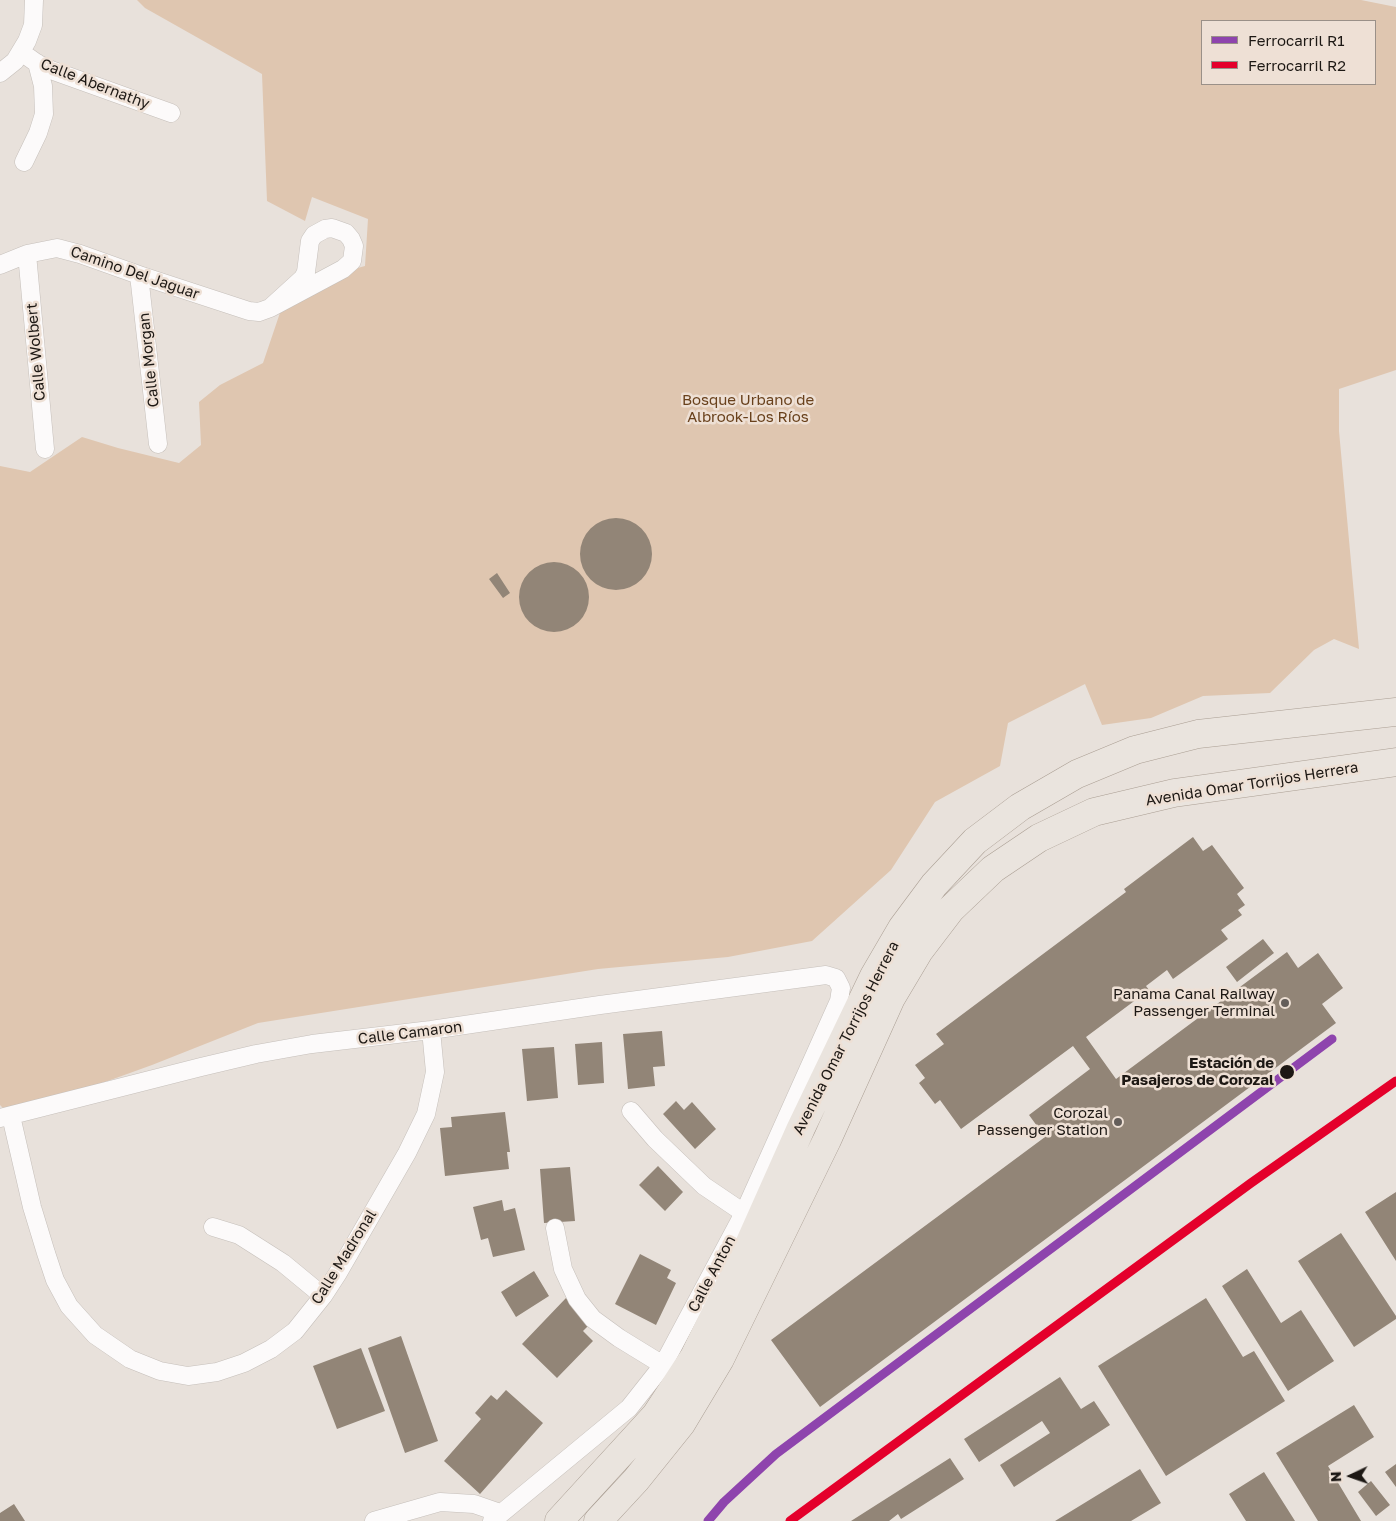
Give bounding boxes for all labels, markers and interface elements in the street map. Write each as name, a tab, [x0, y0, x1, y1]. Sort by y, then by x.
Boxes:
legend	[1201, 20, 1376, 85]
text: Ferrocarril R1	[1248, 31, 1344, 49]
street label: Calle Abernathy	[38, 55, 152, 113]
text: Ferrocarril R2	[1248, 56, 1346, 74]
street label: Camino Del Jaguar	[68, 242, 202, 304]
street label: Calle Wolbert	[23, 302, 49, 402]
street label: Calle Morgan	[135, 312, 163, 408]
park label: Bosque Urbano de Albrook-Los Ríos	[682, 391, 814, 426]
street label: Avenida Omar Torrijos Herrera	[1144, 758, 1360, 810]
street label: Avenida Omar Torrijos Herrera	[789, 938, 903, 1138]
place label: Panama Canal Railway Passenger Terminal	[1113, 985, 1275, 1020]
marker: Panama Canal Railway Passenger Terminal	[1279, 997, 1291, 1009]
street label: Calle Camaron	[357, 1018, 463, 1048]
place label: Estación de Pasajeros de Corozal	[1121, 1054, 1274, 1089]
marker: Estación de Pasajeros de Corozal	[1278, 1063, 1296, 1081]
place label: Corozal Passenger Station	[977, 1104, 1108, 1139]
marker: Corozal Passenger Station	[1112, 1116, 1124, 1128]
street label: Calle Madronal	[308, 1206, 380, 1308]
street label: Calle Anton	[684, 1233, 740, 1315]
north arrow	[1326, 1451, 1376, 1501]
text: N	[1327, 1471, 1344, 1483]

